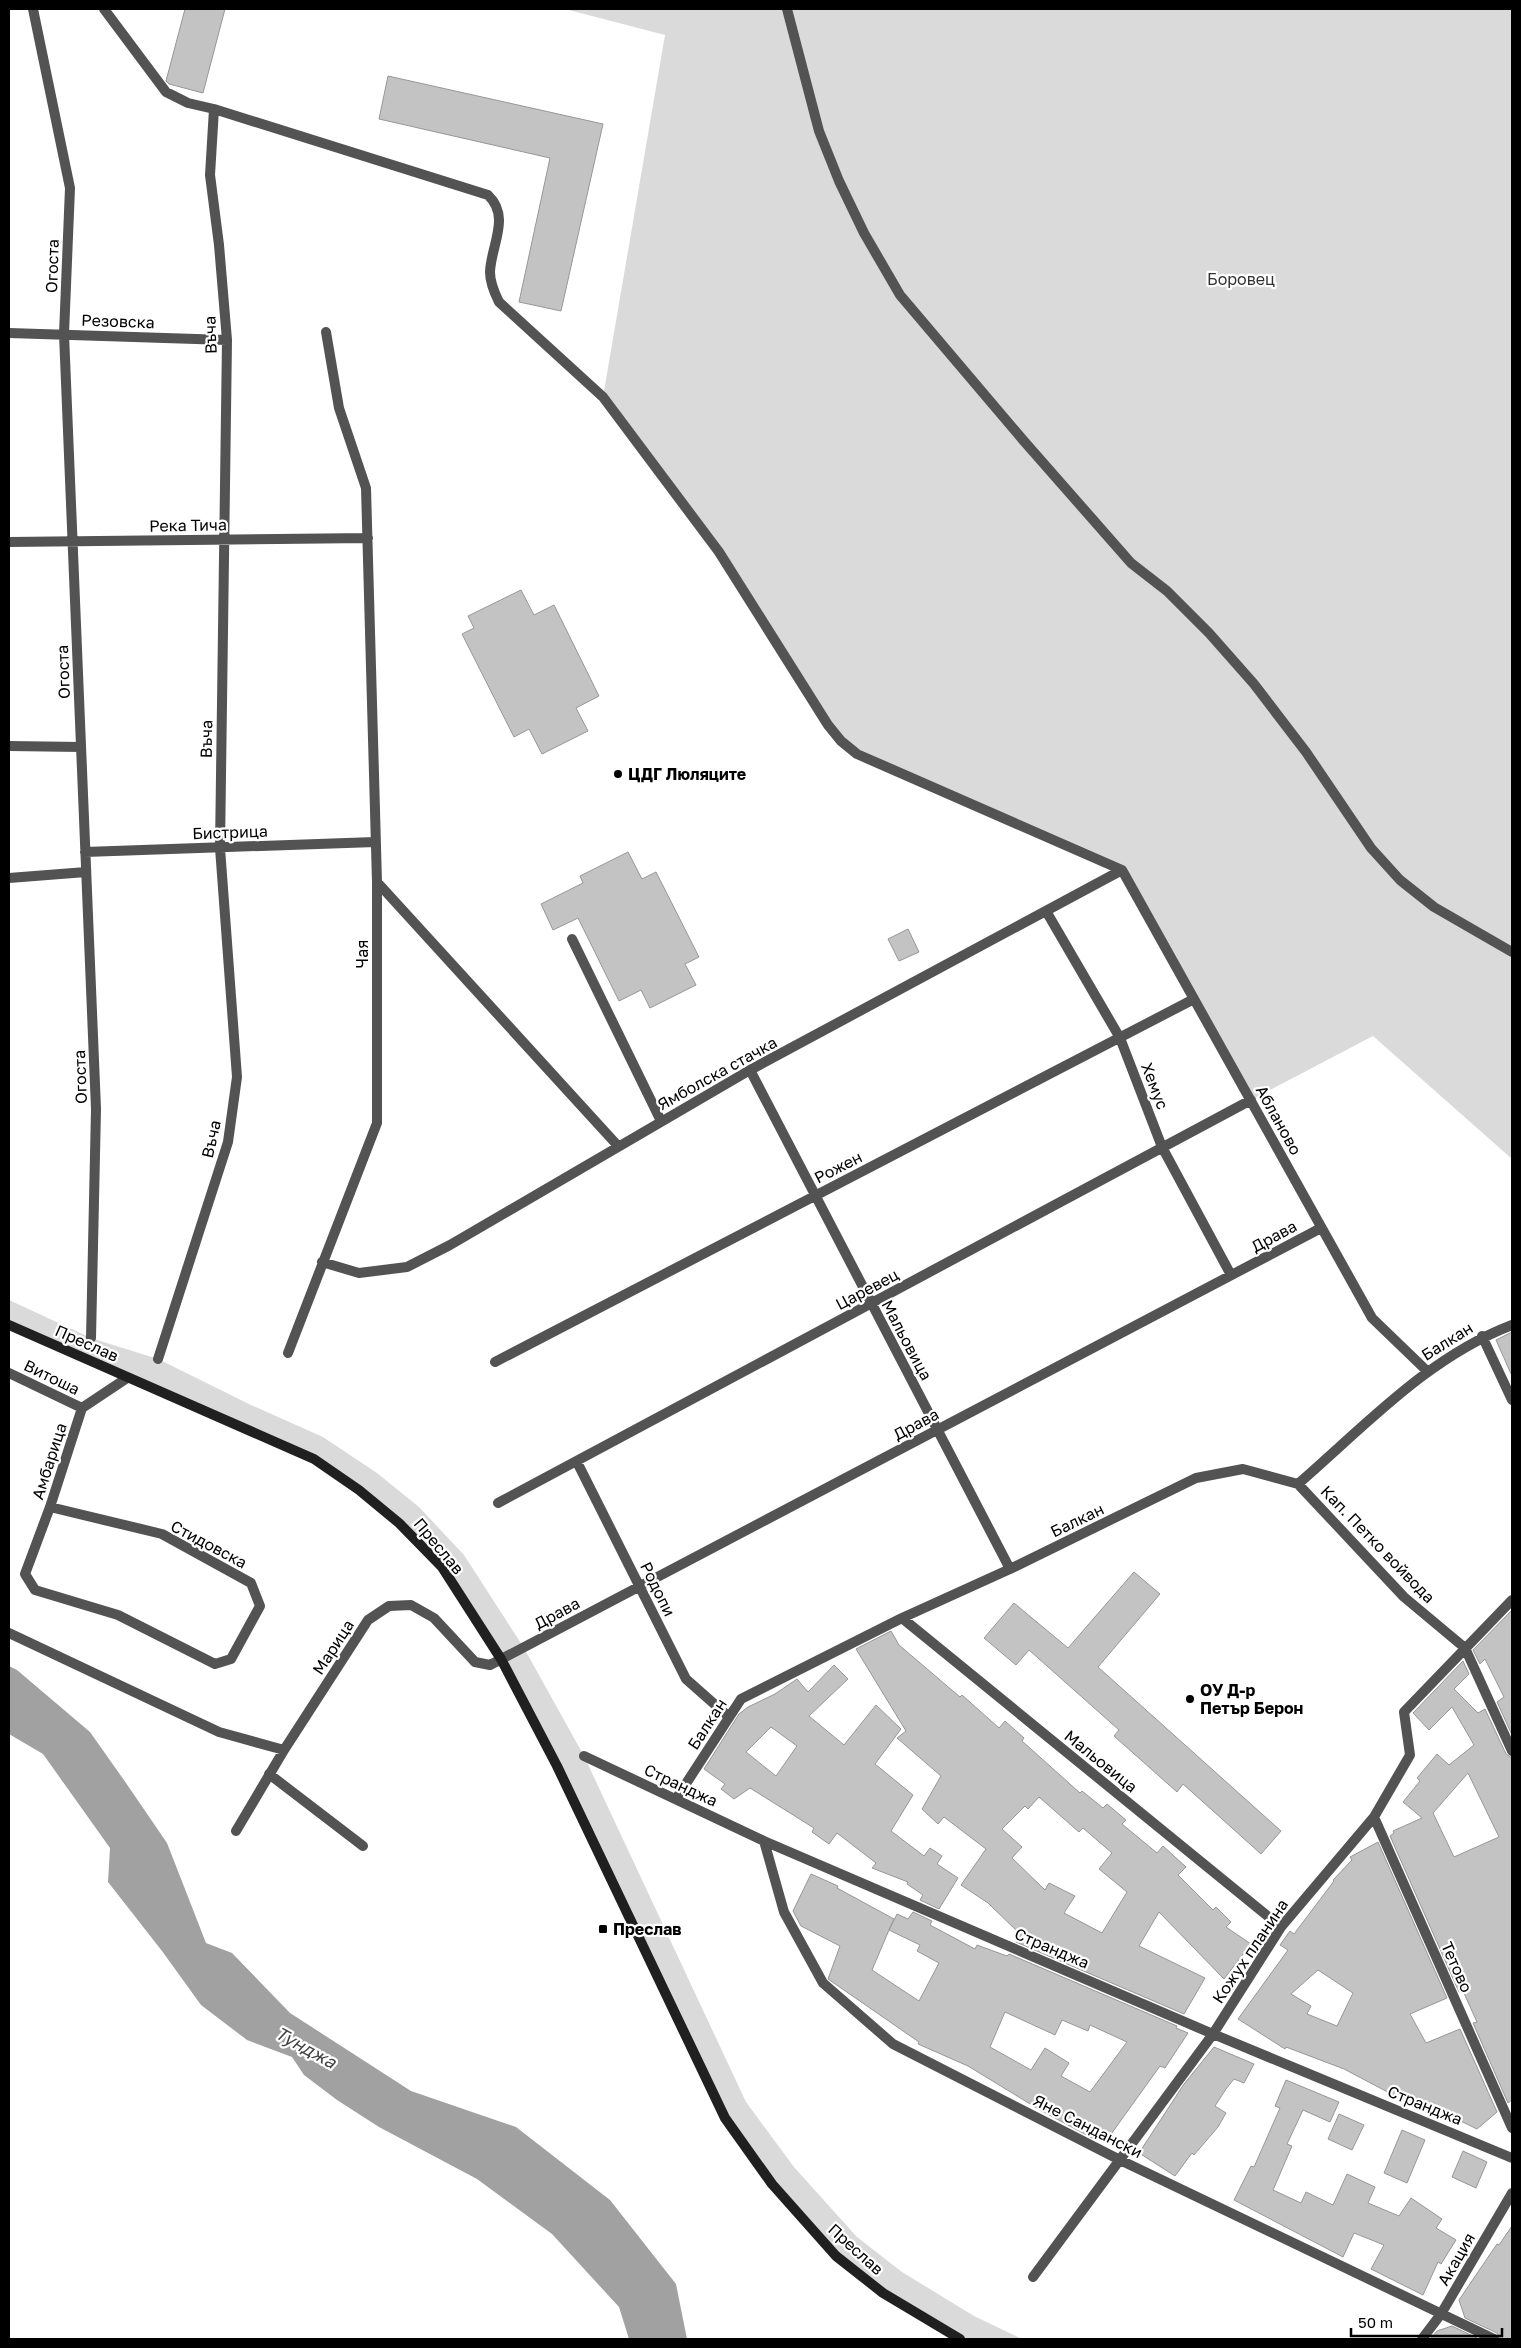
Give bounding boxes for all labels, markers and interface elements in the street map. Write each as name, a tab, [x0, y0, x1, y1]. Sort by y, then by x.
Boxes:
street label: Огоста	[41, 239, 63, 293]
park label: Боровец	[1207, 269, 1275, 289]
street label: Резовска	[81, 310, 155, 332]
street label: Въча	[199, 316, 221, 354]
street label: Река Тича	[149, 514, 227, 536]
street label: Огоста	[52, 645, 74, 699]
street label: Въча	[196, 720, 216, 758]
place label: ЦДГ Люляците	[628, 764, 746, 784]
marker: ЦДГ Люляците	[612, 768, 624, 780]
street label: Бистрица	[192, 821, 268, 843]
street label: Чая	[352, 940, 372, 968]
street label: Ямболска стачка	[654, 1032, 780, 1114]
street label: Огоста	[69, 1050, 91, 1104]
street label: Хемус	[1137, 1060, 1173, 1112]
street label: Абланово	[1252, 1082, 1306, 1158]
street label: Въча	[197, 1118, 225, 1160]
street label: Рожен	[811, 1146, 865, 1188]
street label: Драва	[1248, 1216, 1300, 1256]
street label: Царевец	[832, 1264, 902, 1314]
street label: Мальовица	[877, 1296, 937, 1384]
street label: Балкан	[1418, 1317, 1476, 1365]
street label: Преслав	[52, 1320, 122, 1366]
street label: Витоша	[21, 1355, 83, 1399]
street label: Драва	[890, 1404, 942, 1444]
street label: Амбарица	[27, 1420, 71, 1502]
street label: Кап. Петко войвода	[1317, 1481, 1439, 1607]
street label: Балкан	[1047, 1499, 1107, 1541]
street label: Преслав	[410, 1514, 468, 1578]
street label: Стидовска	[167, 1516, 251, 1572]
street label: Родопи	[636, 1558, 680, 1620]
street label: Драва	[531, 1593, 583, 1633]
street label: Марица	[308, 1616, 358, 1678]
place label: ОУ Д-р Петър Берон	[1200, 1680, 1303, 1718]
marker: ОУ Д-р Петър Берон	[1184, 1693, 1196, 1705]
street label: Балкан	[683, 1695, 731, 1753]
street label: Мальовица	[1060, 1725, 1142, 1797]
street label: Странджа	[641, 1759, 721, 1811]
street label: Кожух планина	[1208, 1895, 1292, 2007]
place label: Преслав	[613, 1919, 682, 1939]
marker: Преслав	[597, 1923, 609, 1935]
street label: Странджа	[1012, 1923, 1092, 1973]
street label: Тетово	[1437, 1938, 1477, 1996]
water label: Тунджа	[272, 2021, 341, 2073]
street label: Странджа	[1385, 2081, 1465, 2129]
street label: Яне Сандански	[1030, 2090, 1146, 2162]
street label: Преслав	[824, 2219, 888, 2279]
street label: Акация	[1433, 2229, 1479, 2289]
scale bar	[1351, 2306, 1502, 2338]
text: 50 m	[1358, 2313, 1393, 2331]

